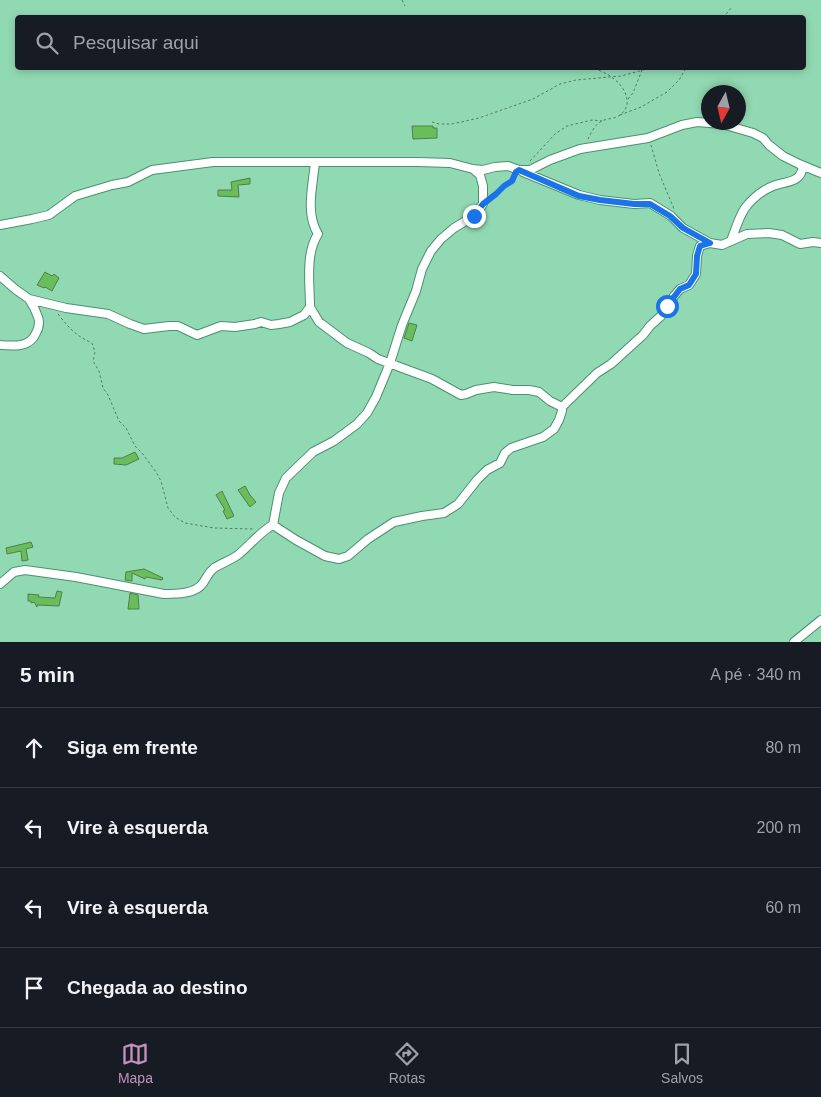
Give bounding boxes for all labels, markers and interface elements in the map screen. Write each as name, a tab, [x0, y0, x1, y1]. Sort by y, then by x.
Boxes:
search box	[15, 15, 806, 70]
icon: search	[33, 29, 61, 57]
text: Pesquisar aqui	[73, 32, 199, 53]
north arrow	[701, 85, 746, 130]
route end	[463, 205, 486, 228]
route start	[656, 295, 679, 318]
text: 5 min	[20, 663, 75, 686]
text: A pé · 340 m	[710, 666, 801, 683]
icon: ahead	[20, 734, 48, 762]
text: Siga em frente	[67, 737, 198, 758]
text: 80 m	[765, 739, 801, 756]
icon: left	[20, 814, 48, 842]
text: Vire à esquerda	[67, 817, 208, 838]
text: 200 m	[757, 819, 801, 836]
icon: left	[20, 894, 48, 922]
text: Vire à esquerda	[67, 897, 208, 918]
text: 60 m	[765, 899, 801, 916]
icon: arrive	[20, 974, 48, 1002]
text: Chegada ao destino	[67, 977, 248, 998]
tab: Mapa	[118, 1040, 153, 1086]
tab: Rotas	[389, 1040, 425, 1086]
tab: Salvos	[661, 1040, 703, 1086]

